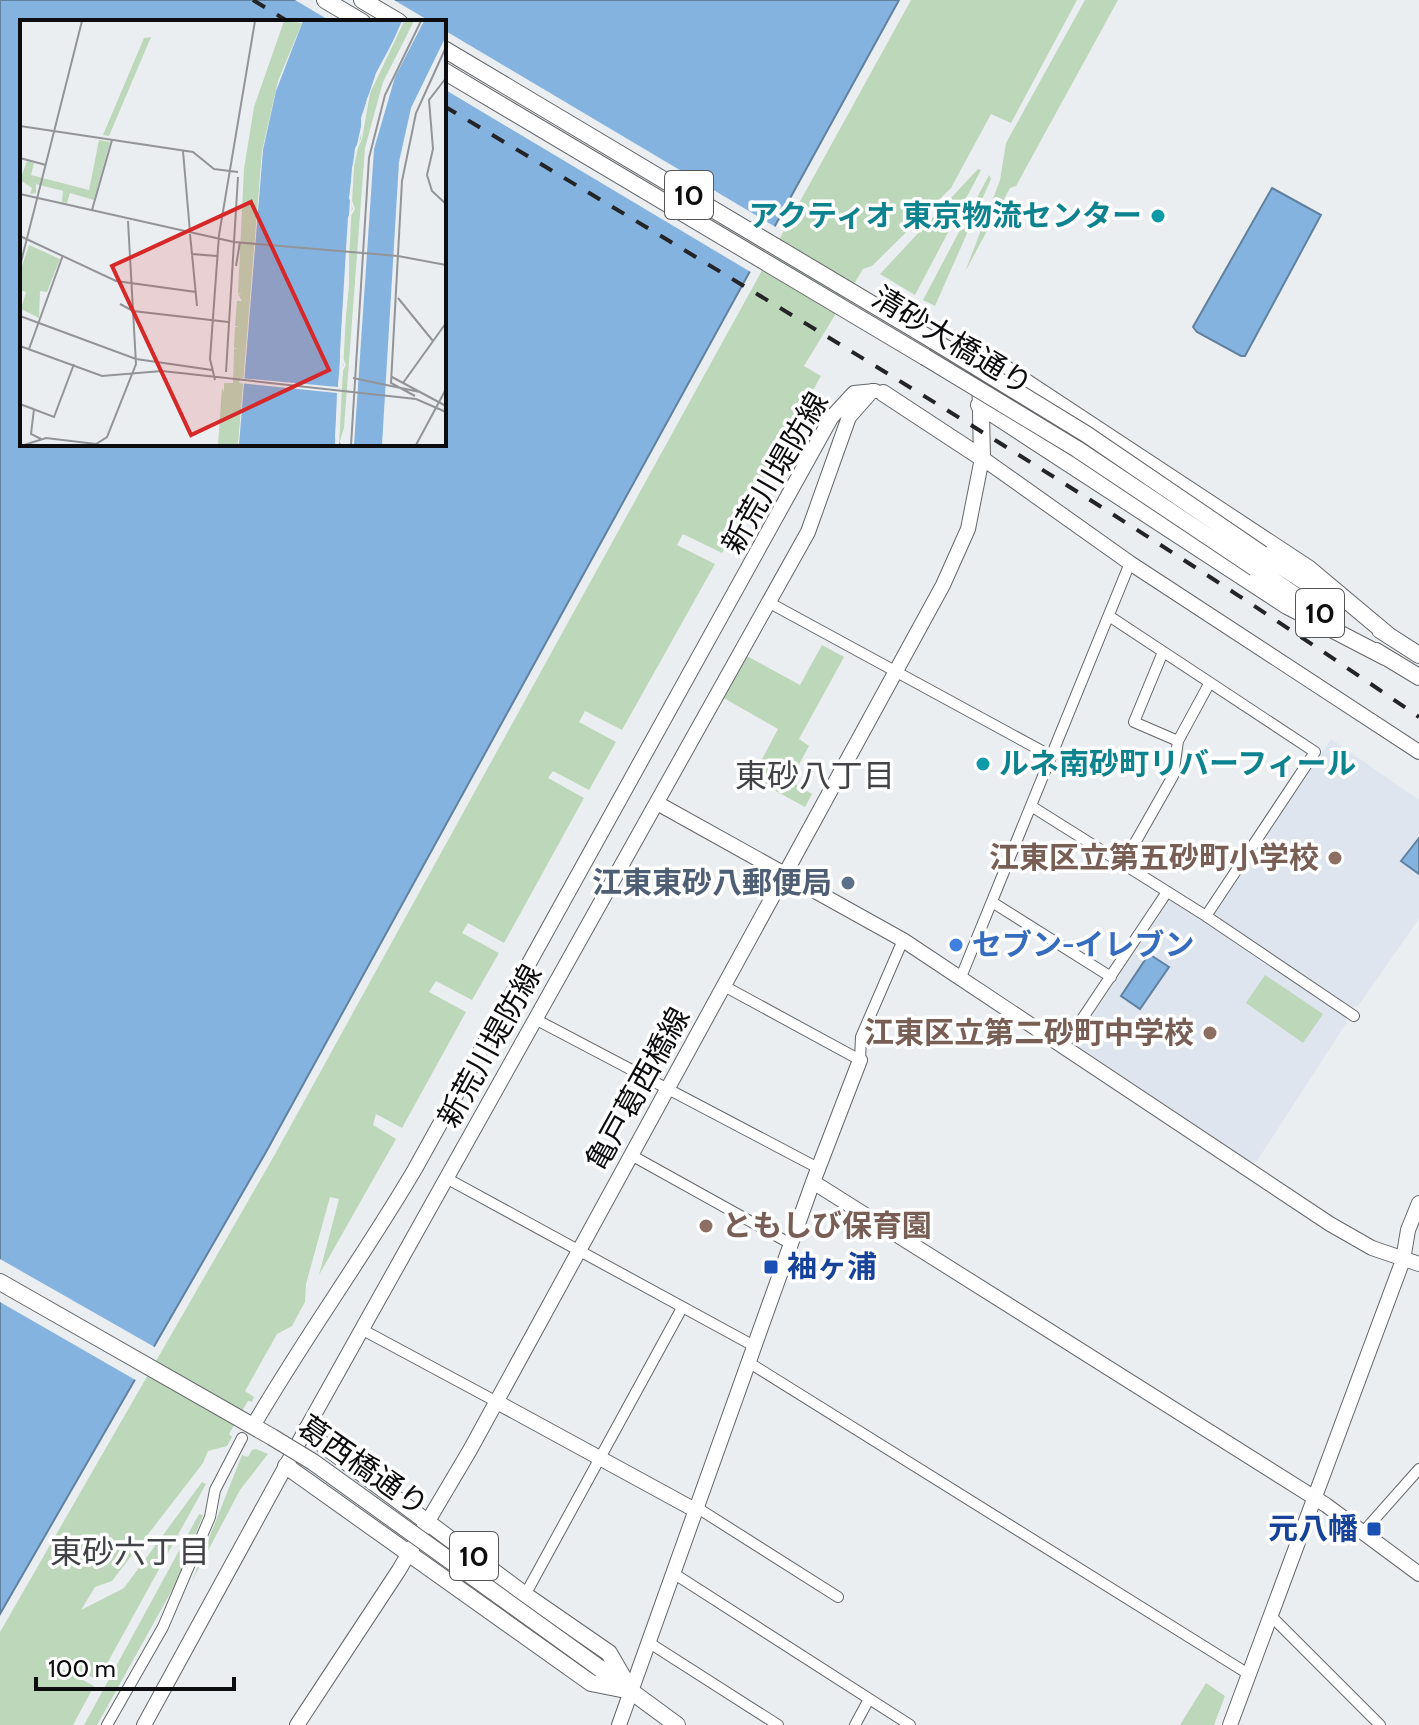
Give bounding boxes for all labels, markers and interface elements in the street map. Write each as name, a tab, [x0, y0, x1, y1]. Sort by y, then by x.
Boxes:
inset map	[20, 20, 446, 446]
road number: 10	[665, 171, 713, 219]
place label: アクティオ 東京物流センター	[749, 197, 1142, 234]
marker: アクティオ 東京物流センター	[1149, 207, 1167, 225]
street label: 清砂大橋通り	[866, 278, 1039, 403]
street label: 新荒川堤防線	[714, 386, 836, 560]
road number: 10	[1296, 589, 1344, 637]
place label: ルネ南砂町リバーフィール	[999, 745, 1357, 782]
marker: ルネ南砂町リバーフィール	[974, 755, 992, 773]
district label: 東砂八丁目	[735, 756, 895, 795]
place label: 江東区立第五砂町小学校	[989, 839, 1319, 876]
marker: 江東区立第五砂町小学校	[1326, 849, 1344, 867]
place label: 江東東砂八郵便局	[592, 864, 832, 901]
marker: 江東東砂八郵便局	[839, 874, 857, 892]
place label: セブン-イレブン	[972, 926, 1195, 963]
marker: セブン-イレブン	[947, 936, 965, 954]
street label: 新荒川堤防線	[430, 958, 549, 1133]
street label: 亀戸葛西橋線	[578, 1001, 697, 1176]
place label: 江東区立第二砂町中学校	[864, 1014, 1194, 1051]
marker: 江東区立第二砂町中学校	[1201, 1024, 1219, 1042]
place label: ともしび保育園	[722, 1207, 932, 1244]
marker: ともしび保育園	[697, 1217, 715, 1235]
place label: 袖ヶ浦	[787, 1248, 877, 1285]
marker: 袖ヶ浦	[762, 1258, 780, 1276]
street label: 葛西橋通り	[291, 1407, 435, 1524]
place label: 元八幡	[1268, 1510, 1358, 1547]
marker: 元八幡	[1365, 1520, 1383, 1538]
district label: 東砂六丁目	[50, 1532, 210, 1571]
road number: 10	[450, 1532, 498, 1580]
scale bar	[36, 1641, 234, 1691]
text: 100 m	[48, 1654, 116, 1683]

